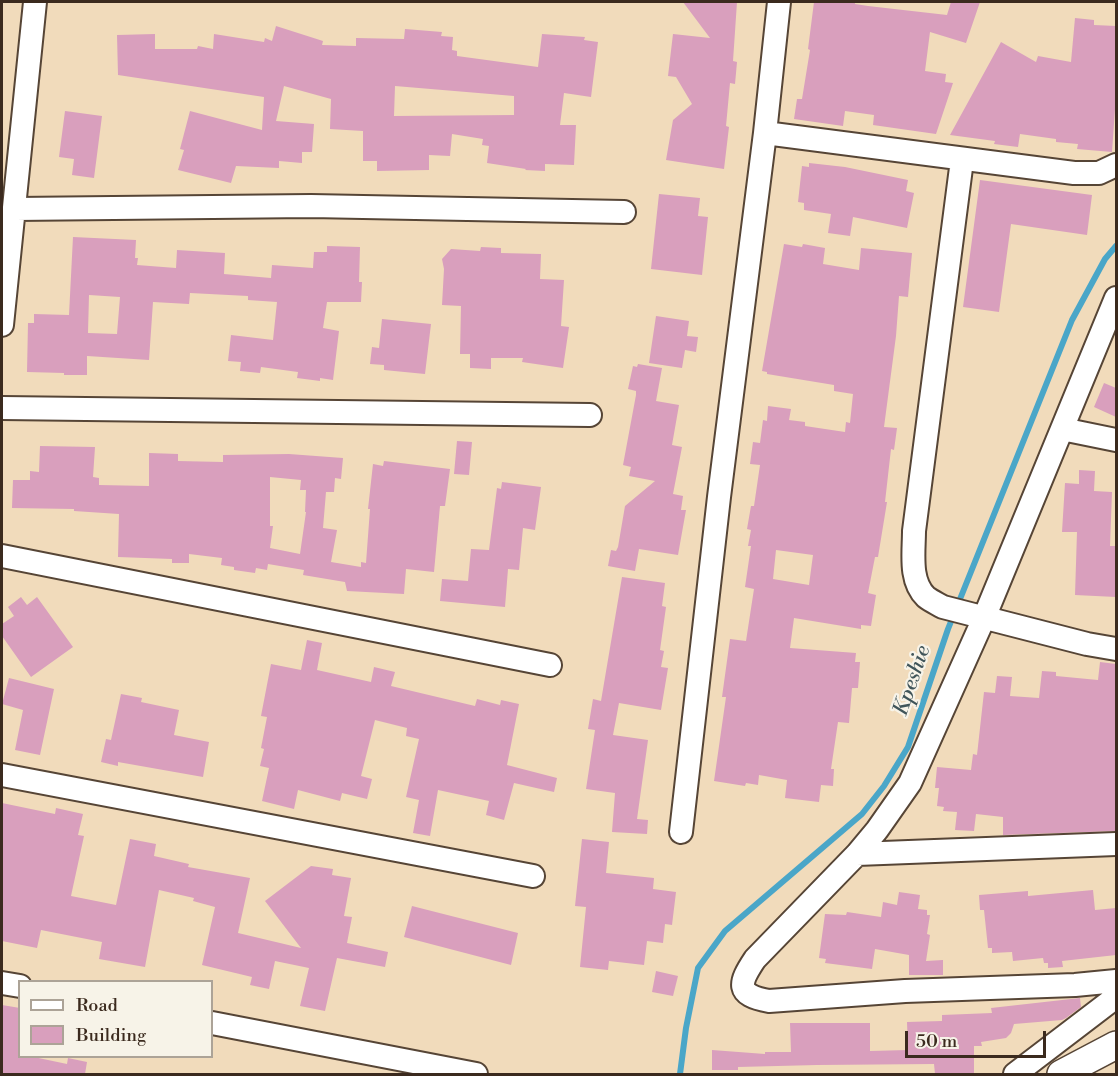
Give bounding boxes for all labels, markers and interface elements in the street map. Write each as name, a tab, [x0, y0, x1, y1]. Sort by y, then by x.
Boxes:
water label: Kpeshie	[889, 642, 937, 720]
legend	[18, 980, 213, 1058]
text: Road	[76, 994, 118, 1017]
scale bar	[908, 1019, 1049, 1057]
text: Building	[76, 1024, 146, 1047]
text: 50 m	[916, 1030, 957, 1053]

